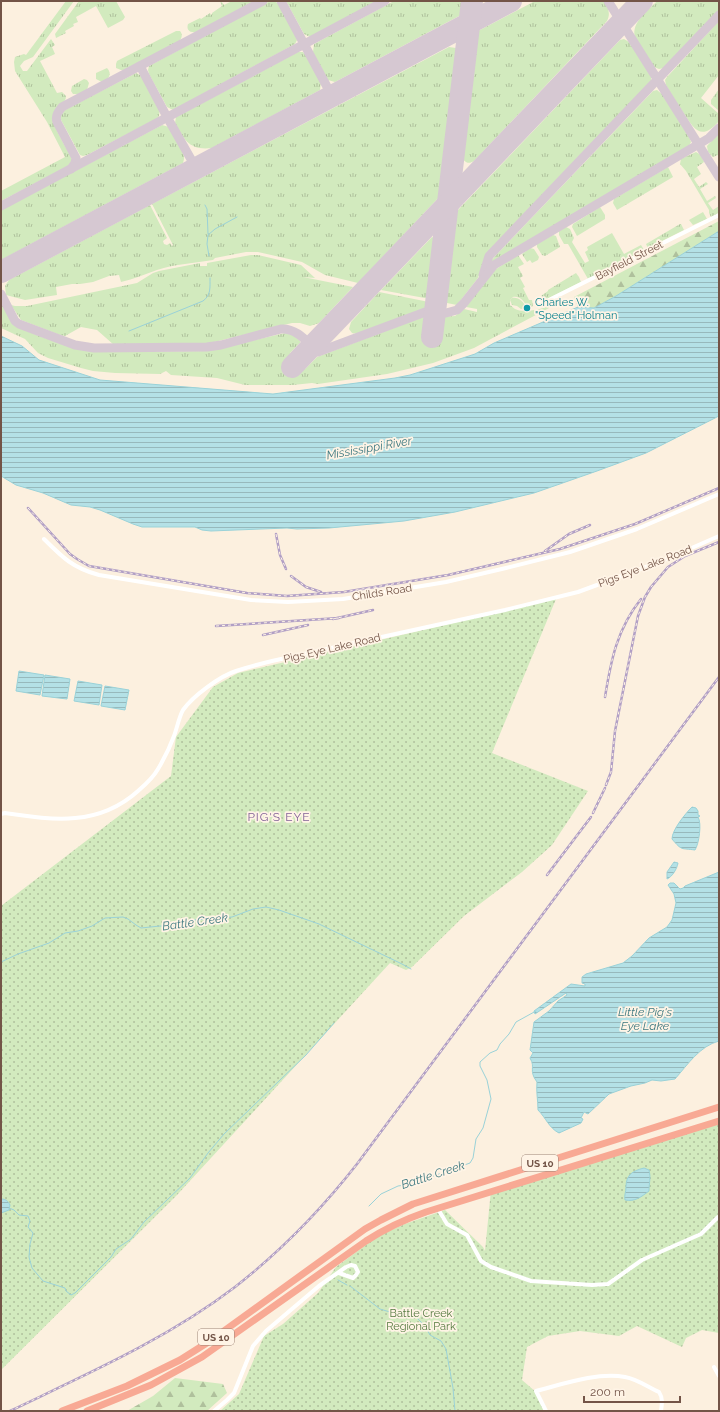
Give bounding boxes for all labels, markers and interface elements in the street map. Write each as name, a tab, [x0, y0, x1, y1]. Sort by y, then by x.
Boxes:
street label: Bayfield Street	[593, 238, 666, 283]
place label: Charles W. "Speed" Holman	[535, 296, 617, 322]
marker: Charles W. "Speed" Holman	[522, 303, 532, 313]
water label: Mississippi River	[325, 433, 414, 462]
street label: Pigs Eye Lake Road	[597, 543, 694, 590]
street label: Childs Road	[351, 581, 413, 604]
street label: Pigs Eye Lake Road	[282, 631, 382, 666]
district label: PIG'S EYE	[247, 810, 311, 824]
water label: Battle Creek	[161, 910, 229, 934]
water label: Little Pig's Eye Lake	[618, 1005, 673, 1033]
road number: US 10	[522, 1155, 558, 1171]
water label: Battle Creek	[399, 1158, 467, 1192]
park label: Battle Creek Regional Park	[386, 1307, 456, 1333]
road number: US 10	[198, 1329, 234, 1345]
scale bar	[584, 1378, 680, 1404]
text: 200 m	[590, 1385, 625, 1399]

